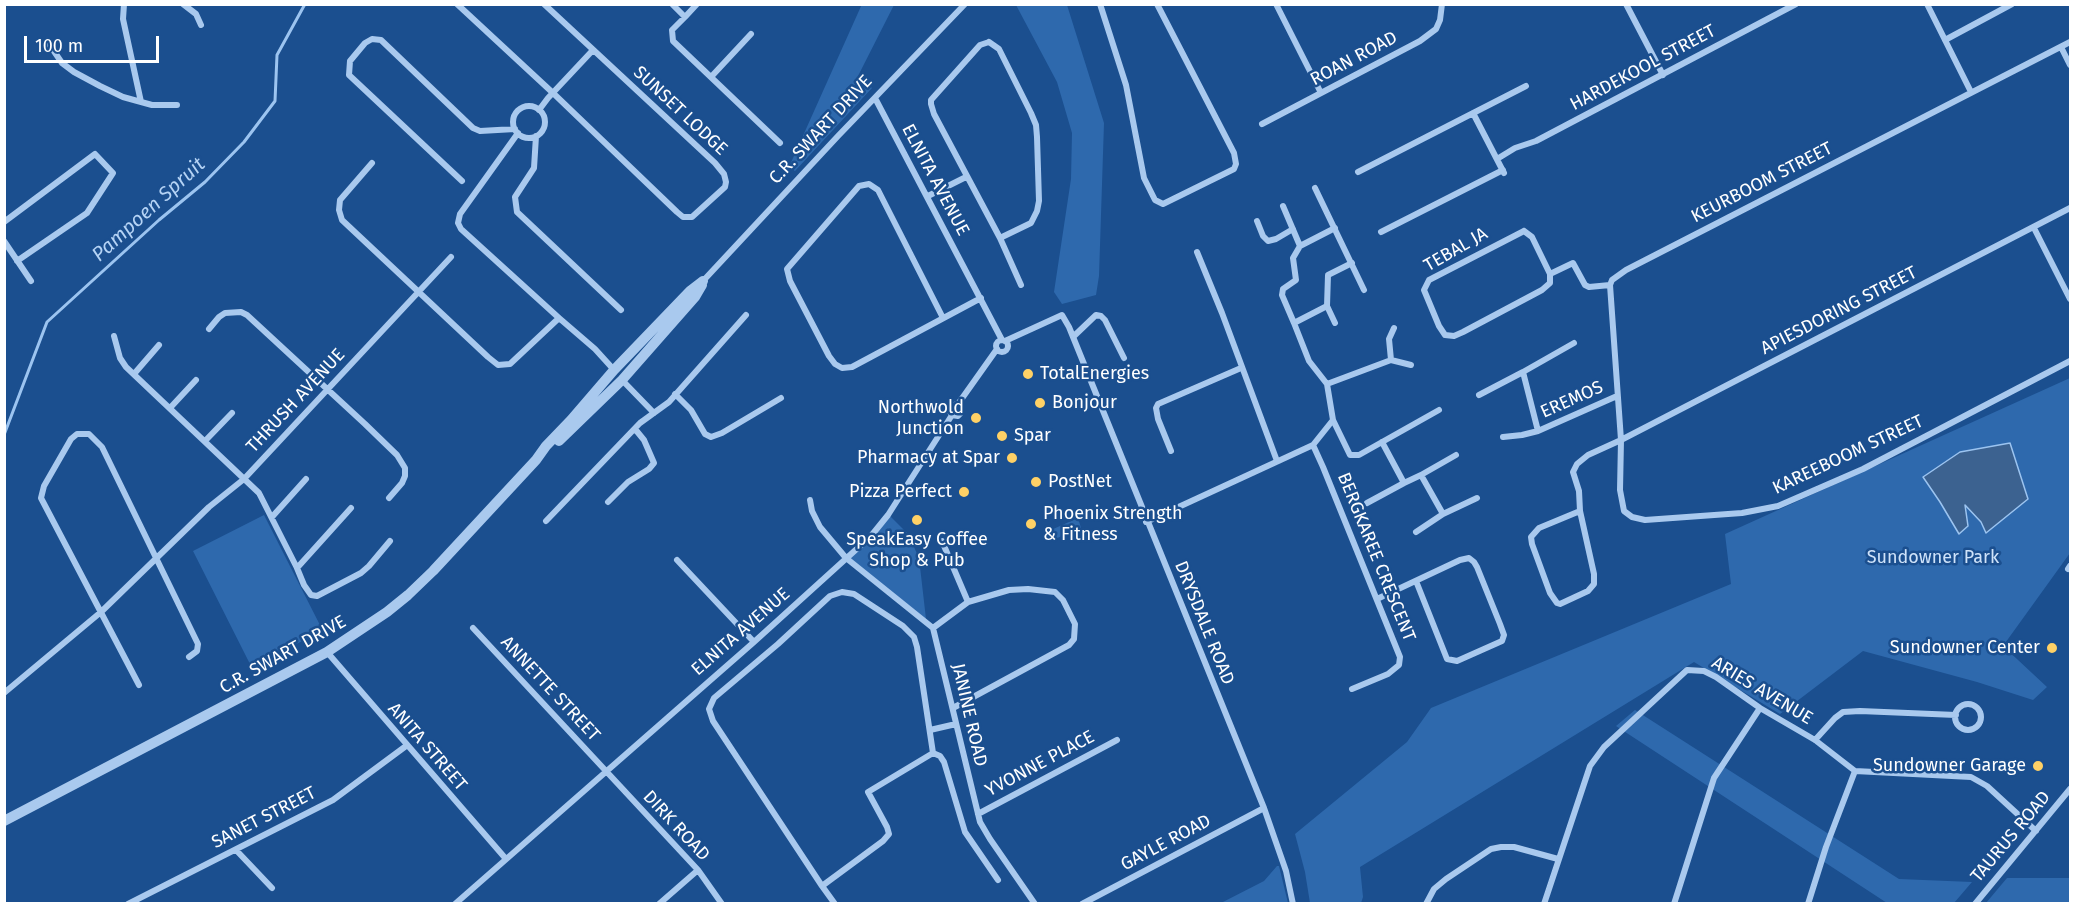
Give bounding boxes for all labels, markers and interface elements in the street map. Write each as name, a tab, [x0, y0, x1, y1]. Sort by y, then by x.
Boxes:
street label: HARDEKOOL STREET	[1566, 20, 1720, 116]
scale bar	[27, 24, 162, 62]
street label: ROAN ROAD	[1307, 27, 1401, 91]
text: 100 m	[35, 35, 83, 57]
street label: SUNSET LODGE	[628, 62, 732, 160]
street label: C.R. SWART DRIVE	[765, 71, 877, 189]
street label: ELNITA AVENUE	[897, 121, 973, 239]
street label: KEURBOOM STREET	[1688, 138, 1836, 228]
water label: Pampoen Spruit	[88, 153, 210, 267]
street label: TEBAL JA	[1420, 223, 1492, 277]
street label: APIESDORING STREET	[1757, 262, 1921, 360]
street label: THRUSH AVENUE	[242, 344, 350, 458]
place label: TotalEnergies	[1040, 363, 1149, 385]
marker: TotalEnergies	[1021, 367, 1035, 381]
street label: EREMOS	[1537, 377, 1607, 423]
place label: Bonjour	[1052, 392, 1117, 414]
marker: Bonjour	[1033, 396, 1047, 410]
place label: Northwold Junction	[878, 397, 964, 440]
marker: Northwold Junction	[969, 411, 983, 425]
street label: KAREEBOOM STREET	[1769, 411, 1927, 499]
place label: Spar	[1014, 425, 1051, 447]
marker: Spar	[995, 429, 1009, 443]
place label: Pharmacy at Spar	[857, 447, 1000, 469]
marker: Pharmacy at Spar	[1005, 451, 1019, 465]
street label: BERGKAREE CRESCENT	[1332, 469, 1420, 645]
place label: PostNet	[1048, 471, 1112, 493]
marker: PostNet	[1029, 475, 1043, 489]
place label: Pizza Perfect	[849, 481, 952, 503]
marker: Pizza Perfect	[957, 485, 971, 499]
place label: Phoenix Strength & Fitness	[1043, 503, 1183, 546]
marker: SpeakEasy Coffee Shop & Pub	[910, 513, 924, 527]
marker: Phoenix Strength & Fitness	[1024, 517, 1038, 531]
place label: SpeakEasy Coffee Shop & Pub	[846, 529, 988, 572]
park label: Sundowner Park	[1867, 547, 1999, 569]
street label: DRYSDALE ROAD	[1169, 558, 1239, 688]
street label: ELNITA AVENUE	[687, 583, 795, 681]
street label: C.R. SWART DRIVE	[216, 611, 350, 699]
street label: ANNETTE STREET	[496, 632, 604, 746]
place label: Sundowner Center	[1890, 637, 2040, 659]
marker: Sundowner Center	[2045, 641, 2059, 655]
street label: ARIES AVENUE	[1708, 652, 1816, 730]
street label: JANINE ROAD	[947, 661, 991, 769]
street label: ANITA STREET	[383, 699, 471, 795]
street label: YVONNE PLACE	[982, 726, 1098, 802]
place label: Sundowner Garage	[1873, 755, 2026, 777]
marker: Sundowner Garage	[2031, 759, 2045, 773]
street label: SANET STREET	[208, 782, 320, 854]
street label: DIRK ROAD	[638, 786, 714, 866]
street label: TAURUS ROAD	[1967, 787, 2055, 887]
street label: GAYLE ROAD	[1117, 810, 1215, 876]

